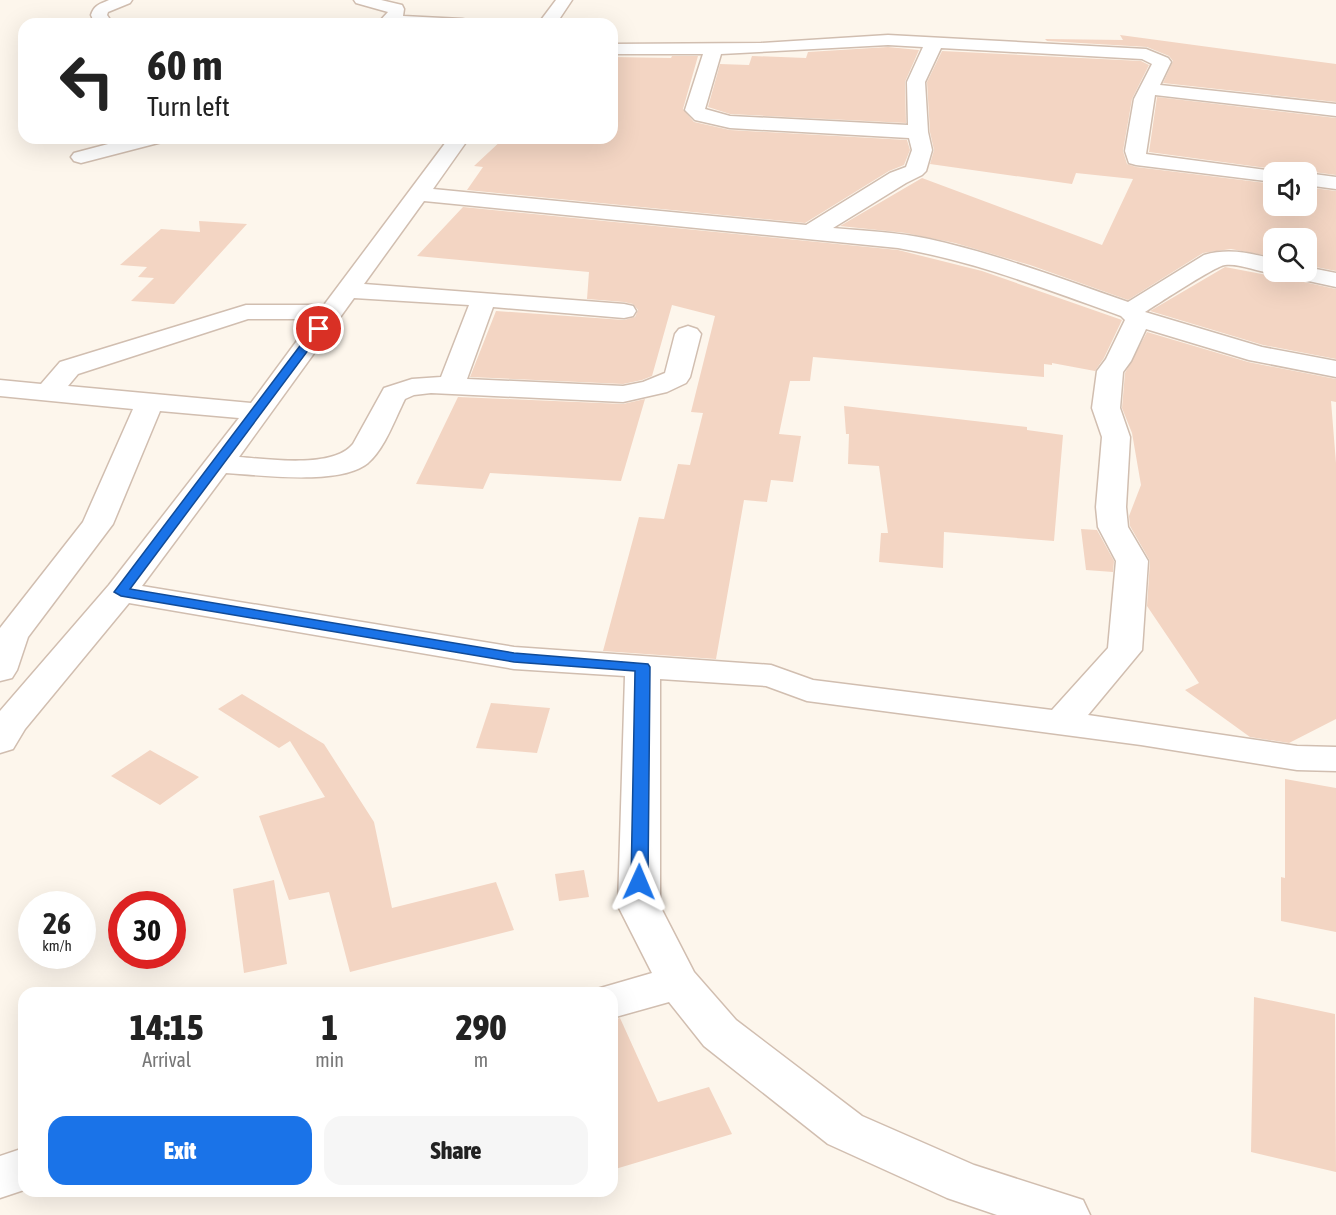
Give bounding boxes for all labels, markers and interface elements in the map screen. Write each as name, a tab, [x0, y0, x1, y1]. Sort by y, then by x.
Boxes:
text: 60 m	[147, 41, 222, 89]
icon: left	[48, 42, 126, 120]
text: Turn left	[147, 91, 230, 122]
map controls	[1263, 162, 1317, 282]
button: sound	[1263, 162, 1317, 216]
button: search	[1263, 228, 1317, 282]
pin	[293, 303, 344, 354]
icon: arrive	[302, 312, 335, 345]
position arrow	[607, 850, 671, 914]
speed limit sign: 30	[108, 891, 186, 969]
text: 26	[43, 906, 71, 940]
text: km/h	[42, 937, 72, 954]
text: 14:15	[130, 1006, 204, 1048]
text: 1	[321, 1006, 338, 1048]
text: 290	[456, 1006, 506, 1048]
text: Arrival	[142, 1048, 191, 1071]
text: min	[315, 1048, 344, 1071]
text: m	[474, 1048, 488, 1071]
button: Exit	[48, 1116, 312, 1185]
button: Share	[324, 1116, 588, 1185]

